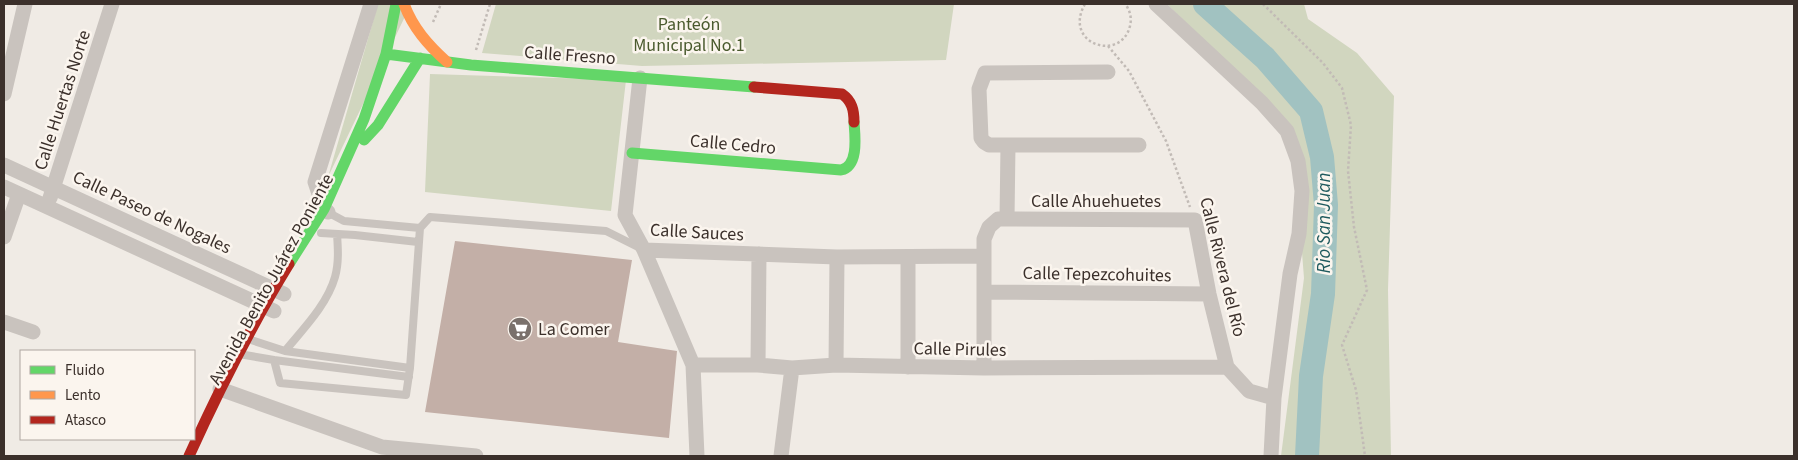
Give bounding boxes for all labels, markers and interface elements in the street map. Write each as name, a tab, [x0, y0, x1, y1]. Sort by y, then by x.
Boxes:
park label: Panteón Municipal No.1	[633, 12, 745, 58]
street label: Calle Huertas Norte	[28, 27, 97, 173]
street label: Calle Fresno	[523, 40, 617, 71]
street label: Calle Cedro	[689, 128, 777, 161]
street label: Calle Paseo de Nogales	[68, 165, 235, 260]
street label: Avenida Benito Juárez Poniente	[203, 169, 340, 389]
water label: Rio San Juan	[1311, 173, 1338, 273]
street label: Calle Ahuehuetes	[1031, 189, 1161, 214]
street label: Calle Rivera del Río	[1193, 195, 1252, 340]
street label: Calle Sauces	[649, 218, 744, 247]
street label: Calle Tepezcohuites	[1022, 261, 1172, 288]
supermarket icon: La Comer	[507, 316, 533, 342]
place label: La Comer	[538, 317, 610, 342]
street label: Calle Pirules	[913, 336, 1007, 363]
legend	[20, 350, 195, 440]
text: Fluido	[65, 360, 105, 381]
text: Lento	[65, 385, 101, 406]
text: Atasco	[65, 410, 106, 431]

